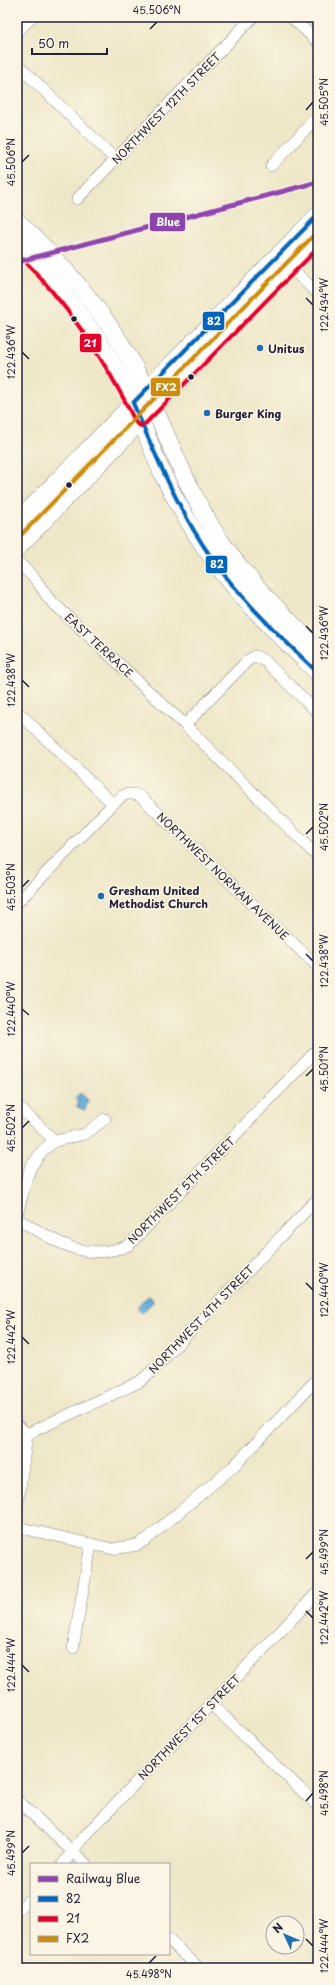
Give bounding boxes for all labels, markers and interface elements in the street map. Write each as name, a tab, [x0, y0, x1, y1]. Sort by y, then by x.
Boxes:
text: 45.506°N	[133, 2, 181, 17]
scale bar	[32, 30, 107, 56]
text: 50 m	[38, 34, 69, 52]
street label: NORTHWEST 12TH STREET	[108, 48, 225, 168]
text: 45.505°N	[316, 78, 331, 126]
text: 45.506°N	[3, 138, 18, 186]
line badge: Blue	[149, 212, 186, 232]
text: Blue	[156, 213, 180, 230]
text: 122.434°W	[316, 277, 331, 332]
line badge: 82	[202, 311, 225, 331]
text: 82	[207, 312, 221, 329]
unlabelled marker	[69, 314, 79, 324]
text: 122.436°W	[3, 324, 18, 379]
line badge: 21	[79, 333, 102, 353]
text: 21	[84, 334, 96, 351]
place label: Unitus	[268, 340, 305, 357]
marker: Unitus	[255, 343, 265, 353]
unlabelled marker	[186, 372, 196, 382]
line badge: FX2	[150, 377, 181, 397]
text: FX2	[155, 378, 177, 395]
place label: Burger King	[215, 405, 281, 422]
marker: Burger King	[202, 408, 212, 418]
unlabelled marker	[64, 480, 74, 490]
line badge: 82	[205, 555, 228, 574]
text: 82	[210, 555, 224, 572]
text: 122.436°W	[316, 605, 331, 660]
street label: EAST TERRACE	[61, 609, 137, 681]
text: 122.438°W	[3, 652, 18, 707]
text: 45.502°N	[316, 803, 331, 851]
street label: NORTHWEST NORMAN AVENUE	[153, 808, 293, 944]
text: 45.503°N	[3, 863, 18, 911]
place label: Gresham United Methodist Church	[109, 882, 208, 912]
marker: Gresham United Methodist Church	[96, 891, 106, 901]
text: 122.438°W	[316, 933, 331, 988]
text: 122.440°W	[3, 981, 18, 1037]
text: 45.501°N	[316, 1046, 331, 1092]
text: 45.502°N	[3, 1104, 18, 1152]
street label: NORTHWEST 5TH STREET	[123, 1132, 239, 1248]
street label: NORTHWEST 4TH STREET	[144, 1260, 258, 1377]
text: 122.440°W	[316, 1262, 331, 1318]
text: 122.442°W	[3, 1309, 18, 1364]
text: 45.499°N	[316, 1529, 331, 1575]
text: 122.442°W	[316, 1590, 331, 1645]
text: 122.444°W	[3, 1637, 18, 1692]
street label: NORTHWEST 1ST STREET	[134, 1670, 244, 1784]
text: 45.498°N	[316, 1770, 331, 1816]
text: 45.499°N	[3, 1830, 18, 1876]
legend	[30, 1863, 170, 1955]
text: Railway Blue	[66, 1869, 141, 1887]
text: 82	[66, 1889, 81, 1907]
text: 21	[66, 1909, 80, 1927]
north arrow	[265, 1915, 305, 1955]
text: N	[268, 1918, 287, 1937]
text: 122.444°W	[316, 1918, 331, 1973]
text: FX2	[66, 1929, 89, 1947]
text: 45.498°N	[126, 1966, 172, 1981]

